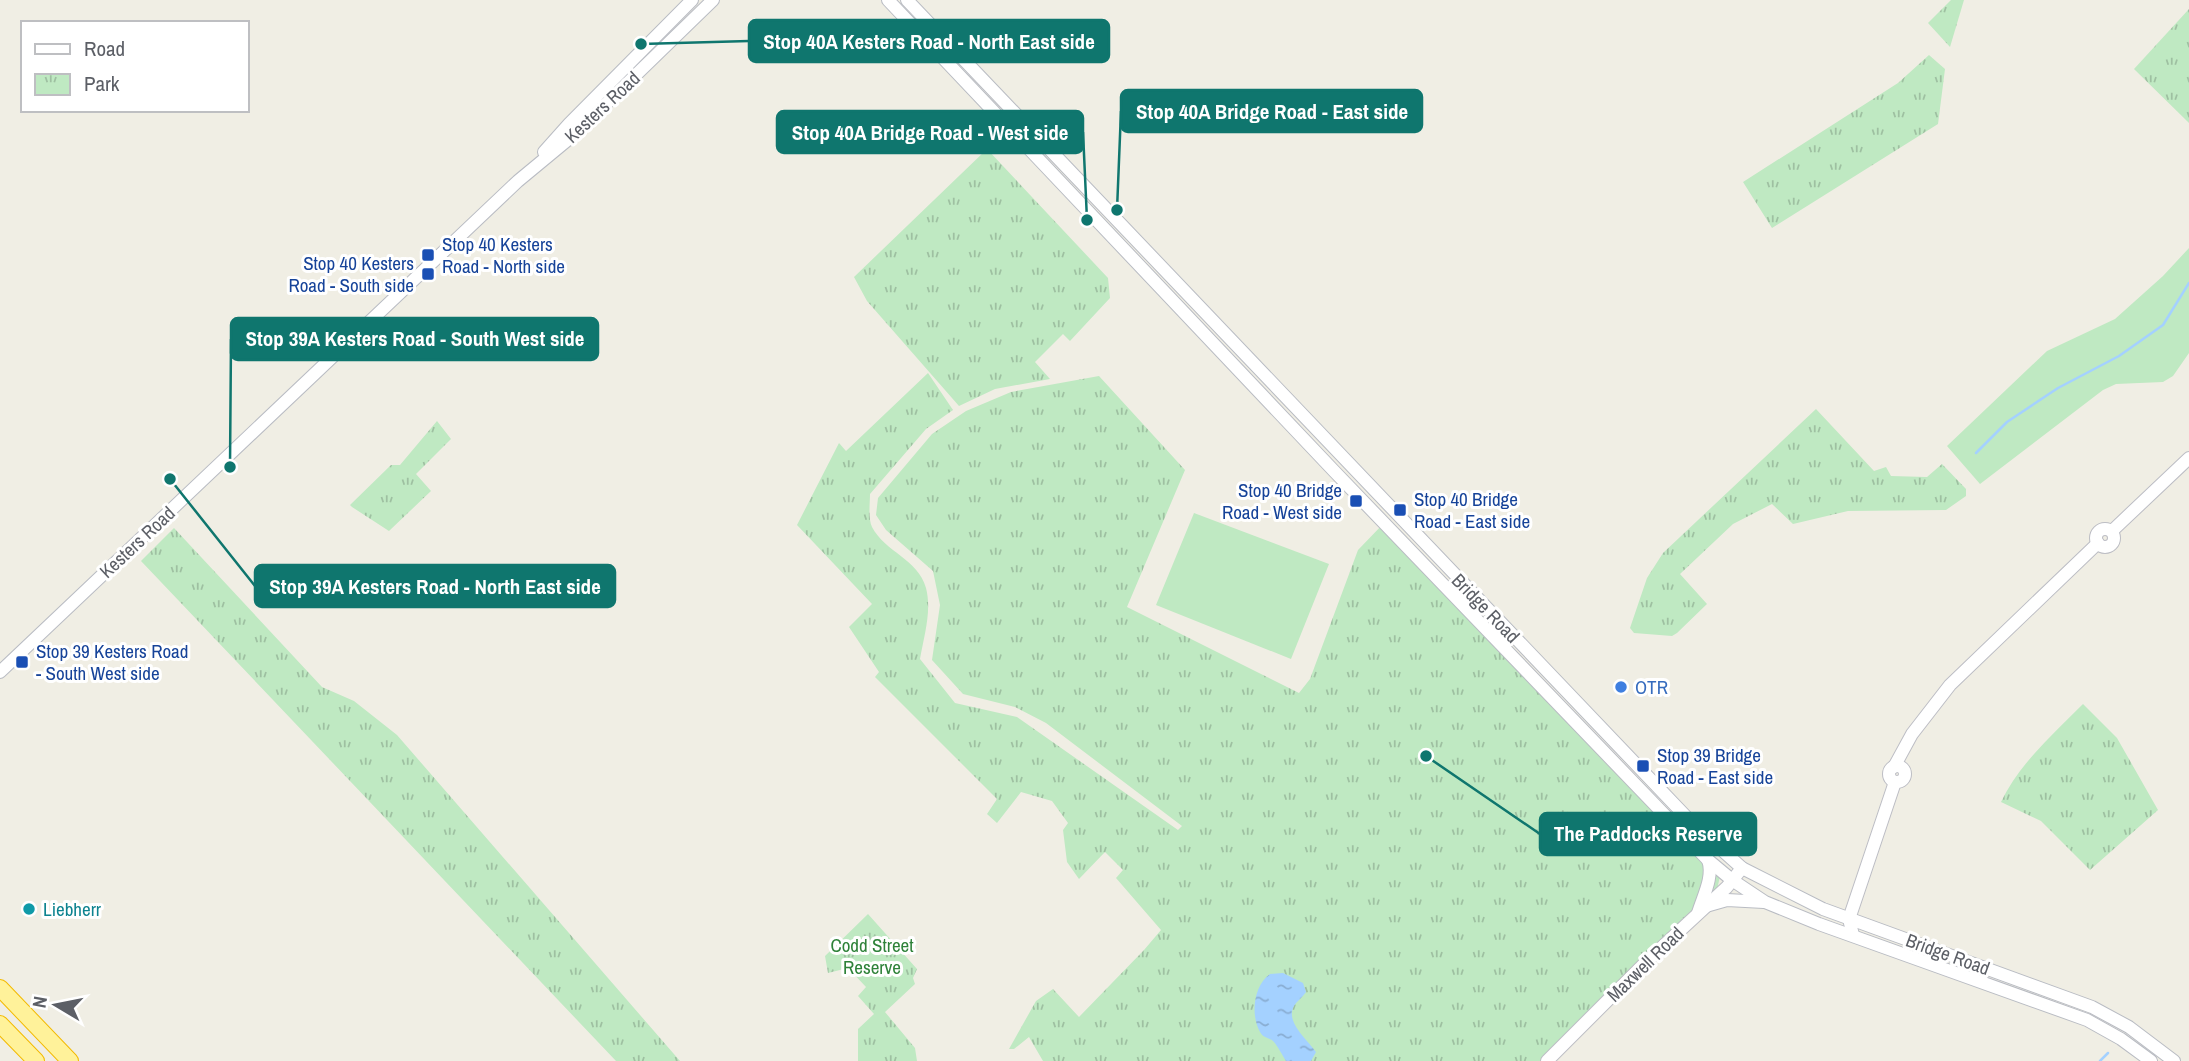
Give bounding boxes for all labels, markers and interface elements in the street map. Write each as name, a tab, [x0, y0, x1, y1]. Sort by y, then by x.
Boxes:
callout: Stop 40A Kesters Road - North East side	[749, 20, 1109, 62]
legend	[21, 21, 248, 112]
text: Stop 40A Kesters Road - North East side	[763, 27, 1095, 56]
text: Road	[84, 34, 125, 63]
street label: Kesters Road	[559, 65, 645, 149]
text: Park	[84, 69, 120, 98]
callout: Stop 40A Bridge Road - East side	[1121, 90, 1422, 132]
text: Stop 40A Bridge Road - East side	[1136, 97, 1408, 126]
callout: Stop 40A Bridge Road - West side	[777, 111, 1083, 153]
text: Stop 40A Bridge Road - West side	[792, 118, 1068, 147]
place label: Stop 40 Kesters Road - North side	[442, 231, 565, 279]
marker: Stop 40 Kesters Road - North side	[420, 247, 436, 263]
place label: Stop 40 Kesters Road - South side	[288, 250, 414, 298]
marker: Stop 40 Kesters Road - South side	[420, 266, 436, 282]
callout: Stop 39A Kesters Road - South West side	[231, 318, 598, 360]
text: Stop 39A Kesters Road - South West side	[246, 324, 584, 353]
place label: Stop 40 Bridge Road - West side	[1222, 477, 1342, 525]
place label: Stop 40 Bridge Road - East side	[1414, 486, 1530, 534]
marker: Stop 40 Bridge Road - West side	[1348, 493, 1364, 509]
street label: Kesters Road	[94, 500, 180, 584]
marker: Stop 40 Bridge Road - East side	[1392, 502, 1408, 518]
callout: Stop 39A Kesters Road - North East side	[255, 565, 615, 607]
street label: Bridge Road	[1446, 568, 1526, 648]
text: Stop 39A Kesters Road - North East side	[269, 572, 601, 601]
place label: Stop 39 Kesters Road - South West side	[36, 638, 188, 686]
marker: Stop 39 Kesters Road - South West side	[14, 654, 30, 670]
place label: OTR	[1635, 674, 1668, 700]
marker: OTR	[1613, 679, 1629, 695]
place label: Stop 39 Bridge Road - East side	[1657, 742, 1773, 790]
marker: Stop 39 Bridge Road - East side	[1635, 758, 1651, 774]
callout: The Paddocks Reserve	[1540, 813, 1756, 855]
text: The Paddocks Reserve	[1554, 819, 1742, 848]
place label: Liebherr	[43, 896, 102, 922]
marker: Liebherr	[21, 901, 37, 917]
street label: Maxwell Road	[1601, 921, 1689, 1007]
street label: Bridge Road	[1902, 927, 1994, 981]
park label: Codd Street Reserve	[830, 932, 914, 980]
north arrow	[21, 970, 91, 1040]
text: N	[25, 994, 53, 1010]

